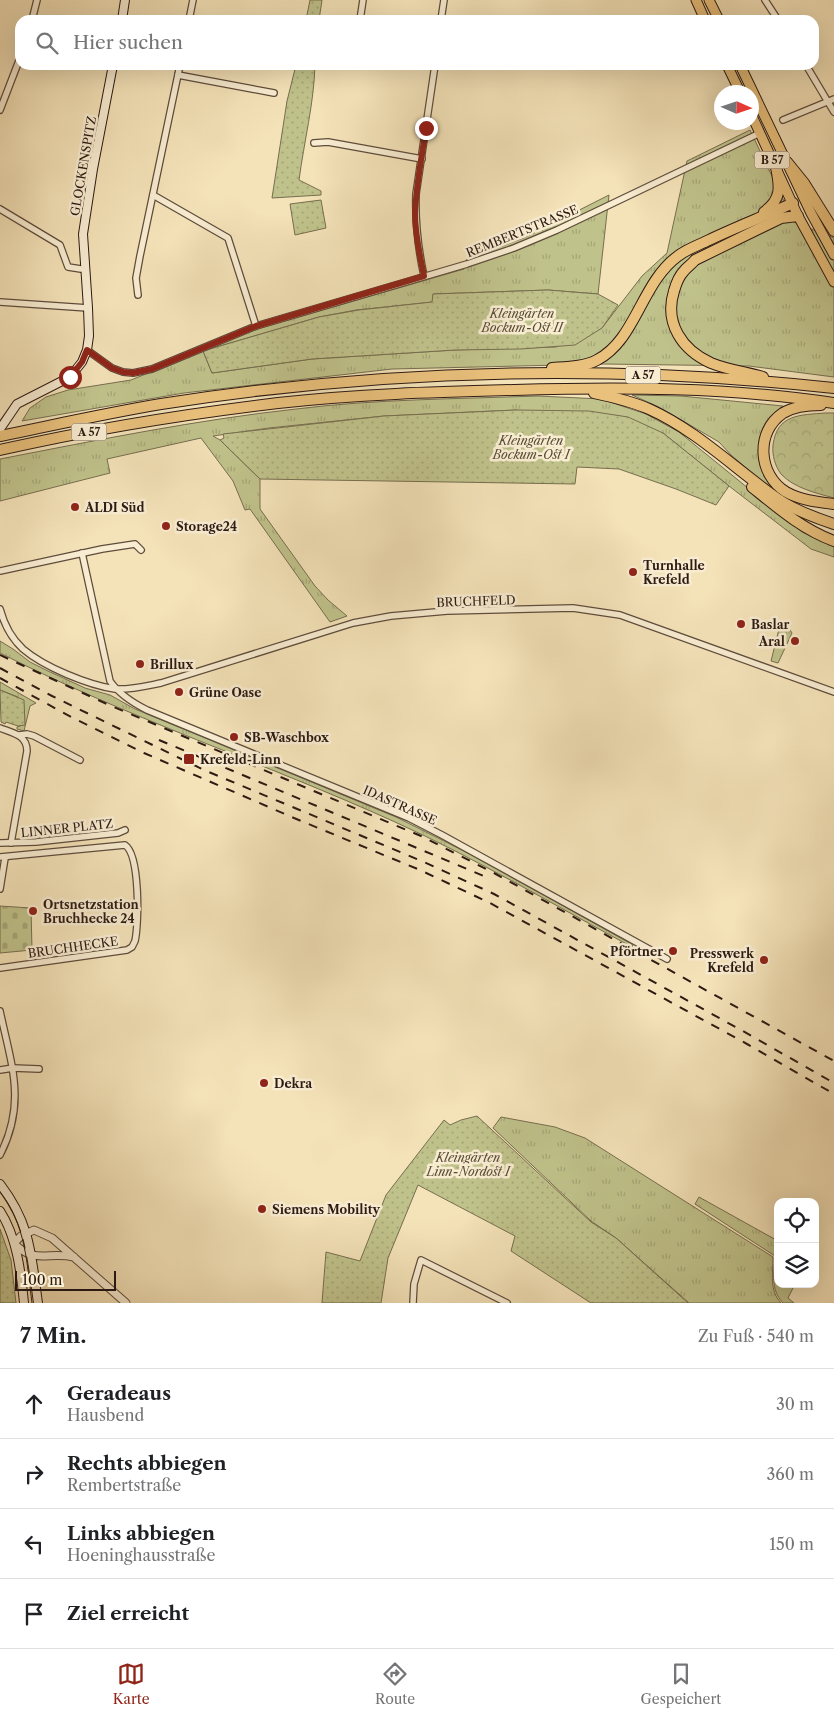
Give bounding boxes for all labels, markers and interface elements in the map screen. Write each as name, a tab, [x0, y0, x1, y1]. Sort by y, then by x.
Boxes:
search box	[15, 15, 819, 70]
icon: search	[33, 29, 61, 57]
text: Hier suchen	[73, 31, 183, 54]
north arrow	[714, 85, 759, 130]
street label: GLOCKENSPITZ	[67, 115, 99, 217]
route end	[415, 117, 438, 140]
road number: B 57	[754, 152, 790, 168]
street label: REMBERTSTRASSE	[464, 202, 580, 260]
park label: Kleingärten Bockum-Ost II	[481, 306, 565, 335]
route start	[59, 366, 82, 389]
road number: A 57	[626, 366, 660, 384]
road number: A 57	[72, 424, 106, 441]
park label: Kleingärten Bockum-Ost I	[492, 433, 572, 462]
place label: ALDI Süd	[84, 500, 145, 515]
marker: ALDI Süd	[69, 501, 81, 513]
place label: Storage24	[176, 519, 237, 534]
marker: Storage24	[160, 520, 172, 532]
place label: Turnhalle Krefeld	[643, 558, 705, 587]
marker: Turnhalle Krefeld	[627, 566, 639, 578]
street label: BRUCHFELD	[436, 592, 516, 610]
place label: Baslar	[751, 617, 790, 632]
marker: Baslar	[735, 618, 747, 630]
place label: Aral	[758, 634, 785, 649]
marker: Aral	[789, 635, 801, 647]
place label: Brillux	[150, 657, 193, 672]
marker: Brillux	[134, 658, 146, 670]
place label: Grüne Oase	[189, 685, 261, 700]
marker: Grüne Oase	[173, 686, 185, 698]
place label: SB-Waschbox	[244, 730, 329, 745]
marker: SB-Waschbox	[228, 731, 240, 743]
marker: Krefeld-Linn	[182, 752, 196, 766]
place label: Krefeld-Linn	[200, 752, 282, 767]
street label: IDASTRASSE	[361, 782, 439, 828]
street label: LINNER PLATZ	[20, 816, 114, 840]
place label: Ortsnetzstation Bruchhecke 24	[43, 897, 140, 926]
marker: Ortsnetzstation Bruchhecke 24	[27, 905, 39, 917]
street label: BRUCHHECKE	[27, 933, 119, 961]
place label: Pförtner	[610, 944, 663, 959]
marker: Pförtner	[667, 945, 679, 957]
place label: Presswerk Krefeld	[690, 946, 755, 975]
marker: Presswerk Krefeld	[758, 954, 770, 966]
place label: Dekra	[274, 1076, 313, 1091]
marker: Dekra	[258, 1077, 270, 1089]
park label: Kleingärten Linn-Nordost I	[426, 1150, 512, 1179]
map controls	[774, 1198, 819, 1288]
button: locate	[774, 1198, 819, 1243]
place label: Siemens Mobility	[272, 1202, 381, 1217]
marker: Siemens Mobility	[256, 1203, 268, 1215]
button: layers	[774, 1243, 819, 1288]
scale bar	[15, 1268, 116, 1291]
text: 100 m	[22, 1271, 62, 1289]
text: 7 Min.	[20, 1323, 86, 1348]
text: Zu Fuß · 540 m	[698, 1326, 814, 1346]
text: Geradeaus	[67, 1382, 171, 1405]
icon: ahead	[20, 1390, 48, 1418]
text: 30 m	[776, 1394, 814, 1414]
text: Hausbend	[67, 1405, 144, 1425]
text: Rechts abbiegen	[67, 1452, 227, 1475]
icon: right	[20, 1460, 48, 1488]
text: 360 m	[767, 1464, 814, 1484]
text: Rembertstraße	[67, 1475, 181, 1495]
text: Links abbiegen	[67, 1522, 215, 1545]
icon: left	[20, 1530, 48, 1558]
text: 150 m	[769, 1534, 814, 1554]
text: Hoeninghausstraße	[67, 1545, 215, 1565]
icon: arrive	[20, 1600, 48, 1628]
text: Ziel erreicht	[67, 1602, 189, 1625]
tab: Karte	[113, 1660, 150, 1708]
tab: Route	[375, 1660, 415, 1708]
tab: Gespeichert	[641, 1660, 721, 1708]

